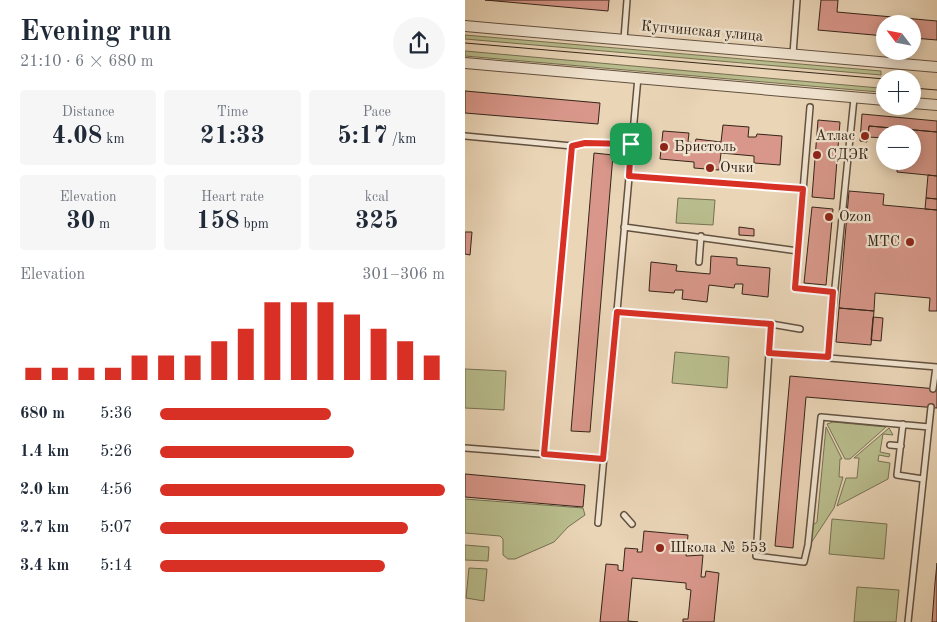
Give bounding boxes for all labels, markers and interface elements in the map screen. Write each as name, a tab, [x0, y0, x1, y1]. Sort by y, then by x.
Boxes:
north arrow	[876, 15, 921, 60]
map controls	[876, 15, 921, 170]
button: share	[393, 17, 445, 69]
text: Evening run	[20, 19, 172, 47]
street label: Купчинская улица	[640, 19, 764, 45]
text: 21:10 · 6 × 680 m	[20, 54, 153, 70]
button: +	[876, 70, 921, 115]
text: Distance	[62, 105, 115, 119]
text: Time	[217, 105, 248, 119]
text: Pace	[363, 105, 391, 119]
pin	[610, 123, 652, 165]
text: 4.08	[52, 124, 102, 149]
text: 21:33	[200, 124, 265, 149]
text: 5:17	[337, 124, 388, 149]
button: −	[876, 125, 921, 170]
place label: Атлас	[815, 129, 855, 144]
icon: arrive	[617, 130, 645, 158]
marker: Атлас	[859, 130, 871, 142]
text: km	[102, 132, 125, 146]
text: /km	[388, 132, 416, 146]
place label: Бристоль	[674, 140, 736, 155]
marker: Бристоль	[658, 141, 670, 153]
place label: СДЭК	[827, 148, 869, 163]
marker: СДЭК	[811, 149, 823, 161]
place label: Очки	[720, 161, 754, 176]
marker: Очки	[704, 162, 716, 174]
text: Elevation	[60, 190, 117, 204]
text: Heart rate	[201, 190, 264, 204]
text: kcal	[365, 190, 389, 204]
text: 30	[66, 209, 95, 234]
text: 158	[196, 209, 240, 234]
text: 325	[355, 209, 399, 234]
place label: Ozon	[839, 210, 872, 225]
marker: Ozon	[823, 211, 835, 223]
text: m	[95, 217, 110, 231]
text: bpm	[240, 217, 269, 231]
place label: МТС	[867, 235, 900, 250]
marker: МТС	[904, 236, 916, 248]
text: Elevation	[20, 267, 85, 283]
text: 301–306 m	[362, 267, 445, 283]
text: 680 m	[20, 406, 65, 422]
text: 5:36	[100, 406, 132, 422]
text: 1.4 km	[20, 444, 69, 460]
text: 5:26	[100, 444, 132, 460]
text: 2.0 km	[20, 482, 69, 498]
text: 4:56	[100, 482, 132, 498]
text: 2.7 km	[20, 520, 69, 536]
text: 5:07	[100, 520, 132, 536]
place label: Школа № 553	[670, 541, 767, 556]
marker: Школа № 553	[654, 542, 666, 554]
text: 3.4 km	[20, 558, 69, 574]
text: 5:14	[100, 558, 132, 574]

